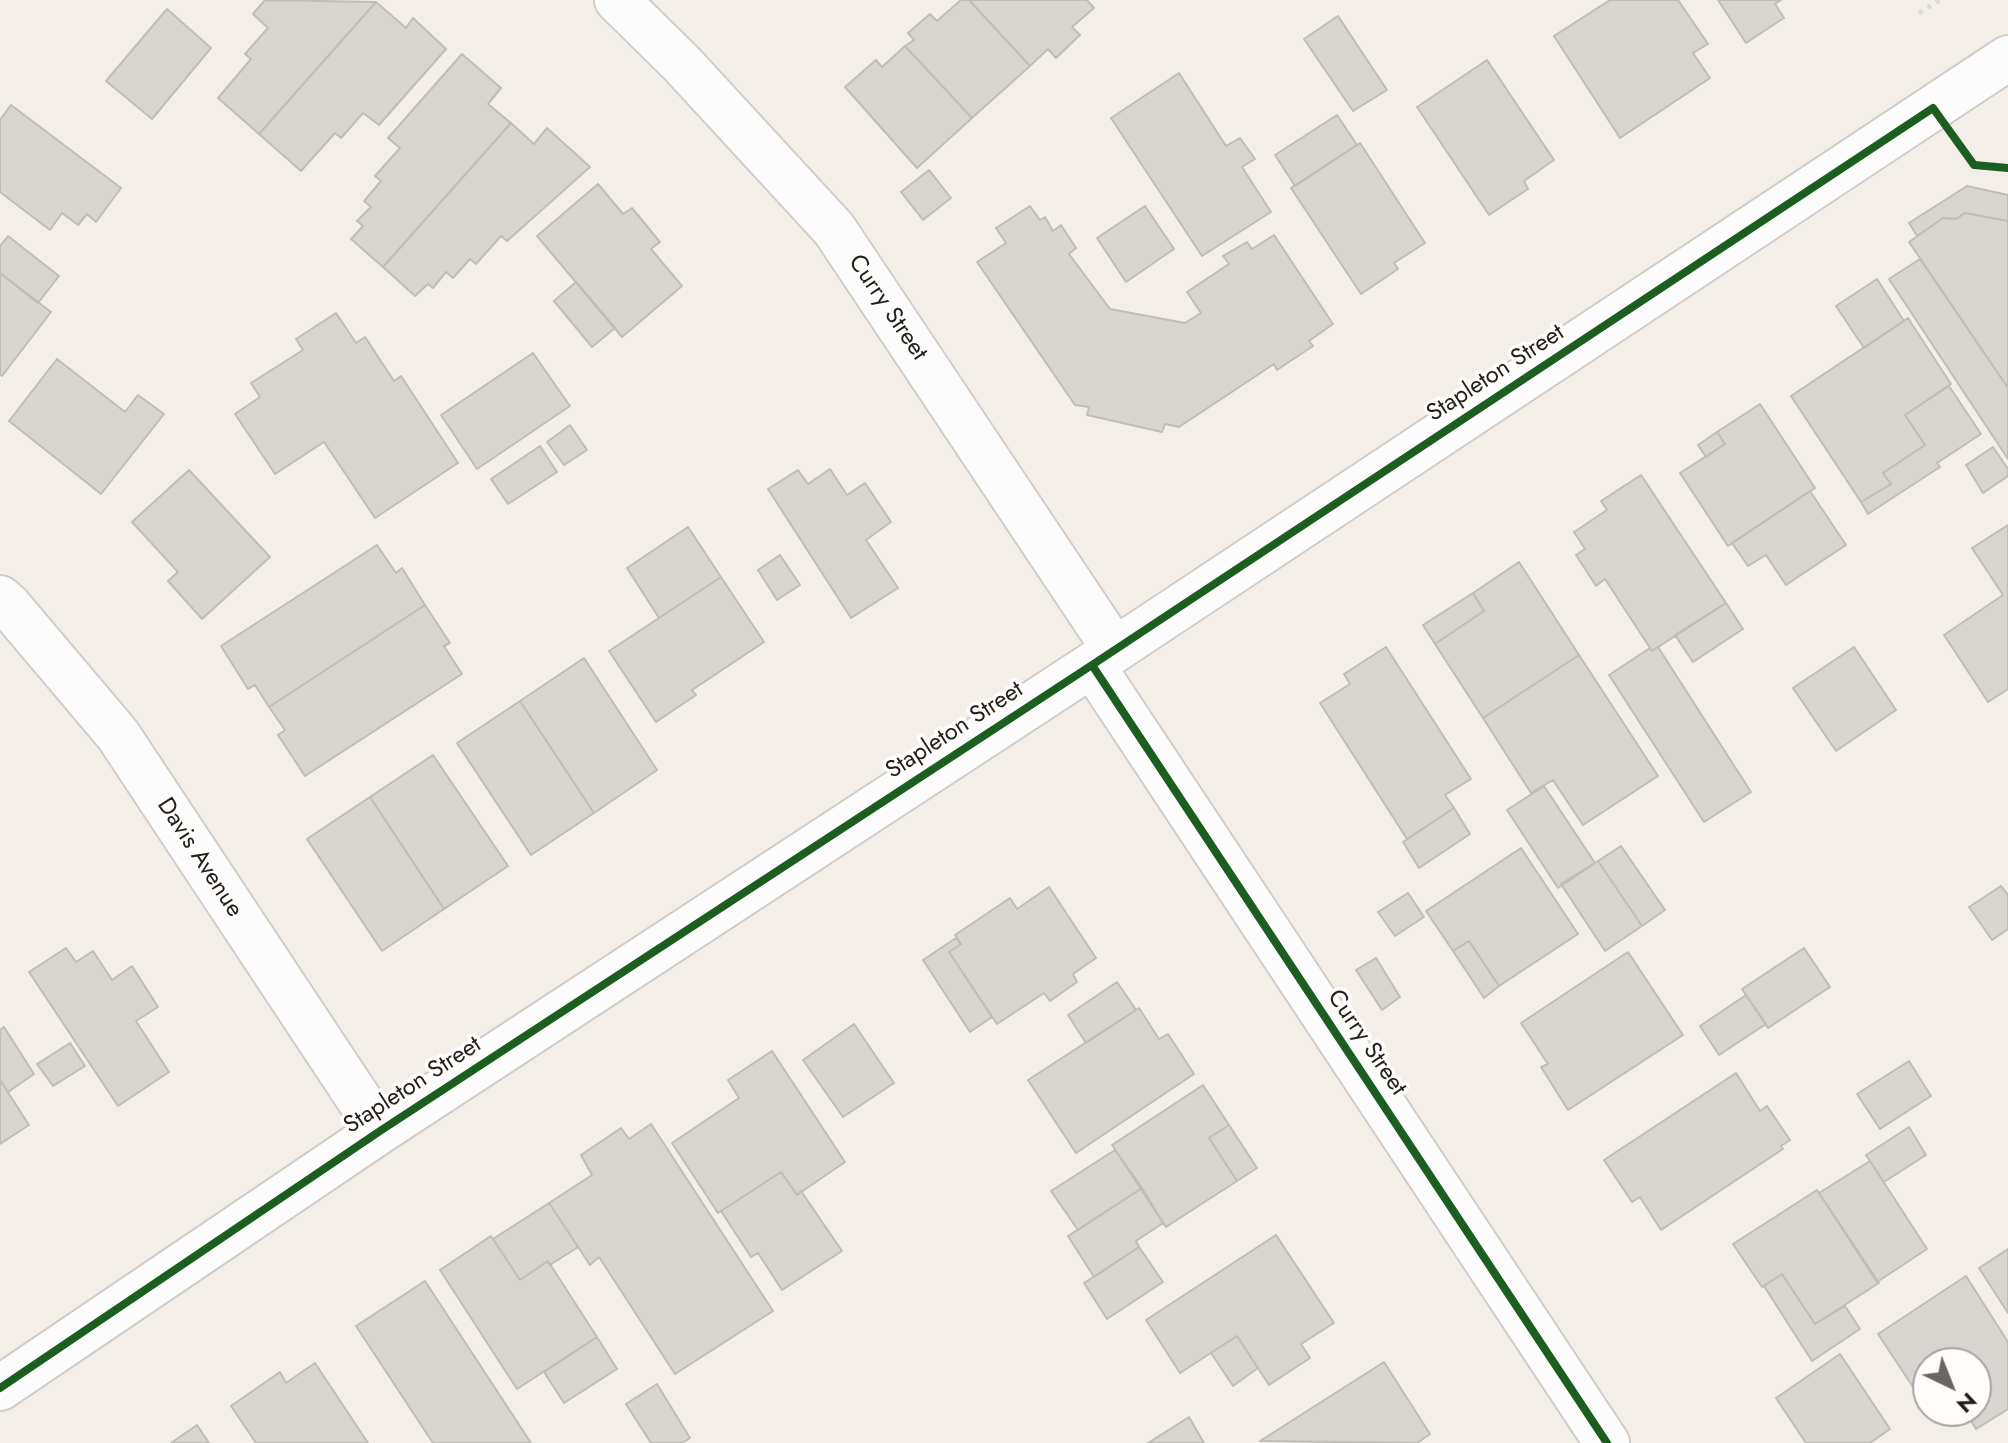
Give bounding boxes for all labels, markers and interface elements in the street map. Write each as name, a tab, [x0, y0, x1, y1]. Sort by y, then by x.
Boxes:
street label: Curry Street	[841, 250, 933, 366]
street label: Stapleton Street	[1422, 319, 1570, 429]
street label: Stapleton Street	[881, 676, 1029, 786]
street label: Davis Avenue	[150, 793, 248, 923]
street label: Curry Street	[1320, 985, 1412, 1101]
street label: Stapleton Street	[339, 1031, 487, 1141]
north arrow	[1912, 1347, 1992, 1427]
text: N	[1950, 1385, 1984, 1421]

